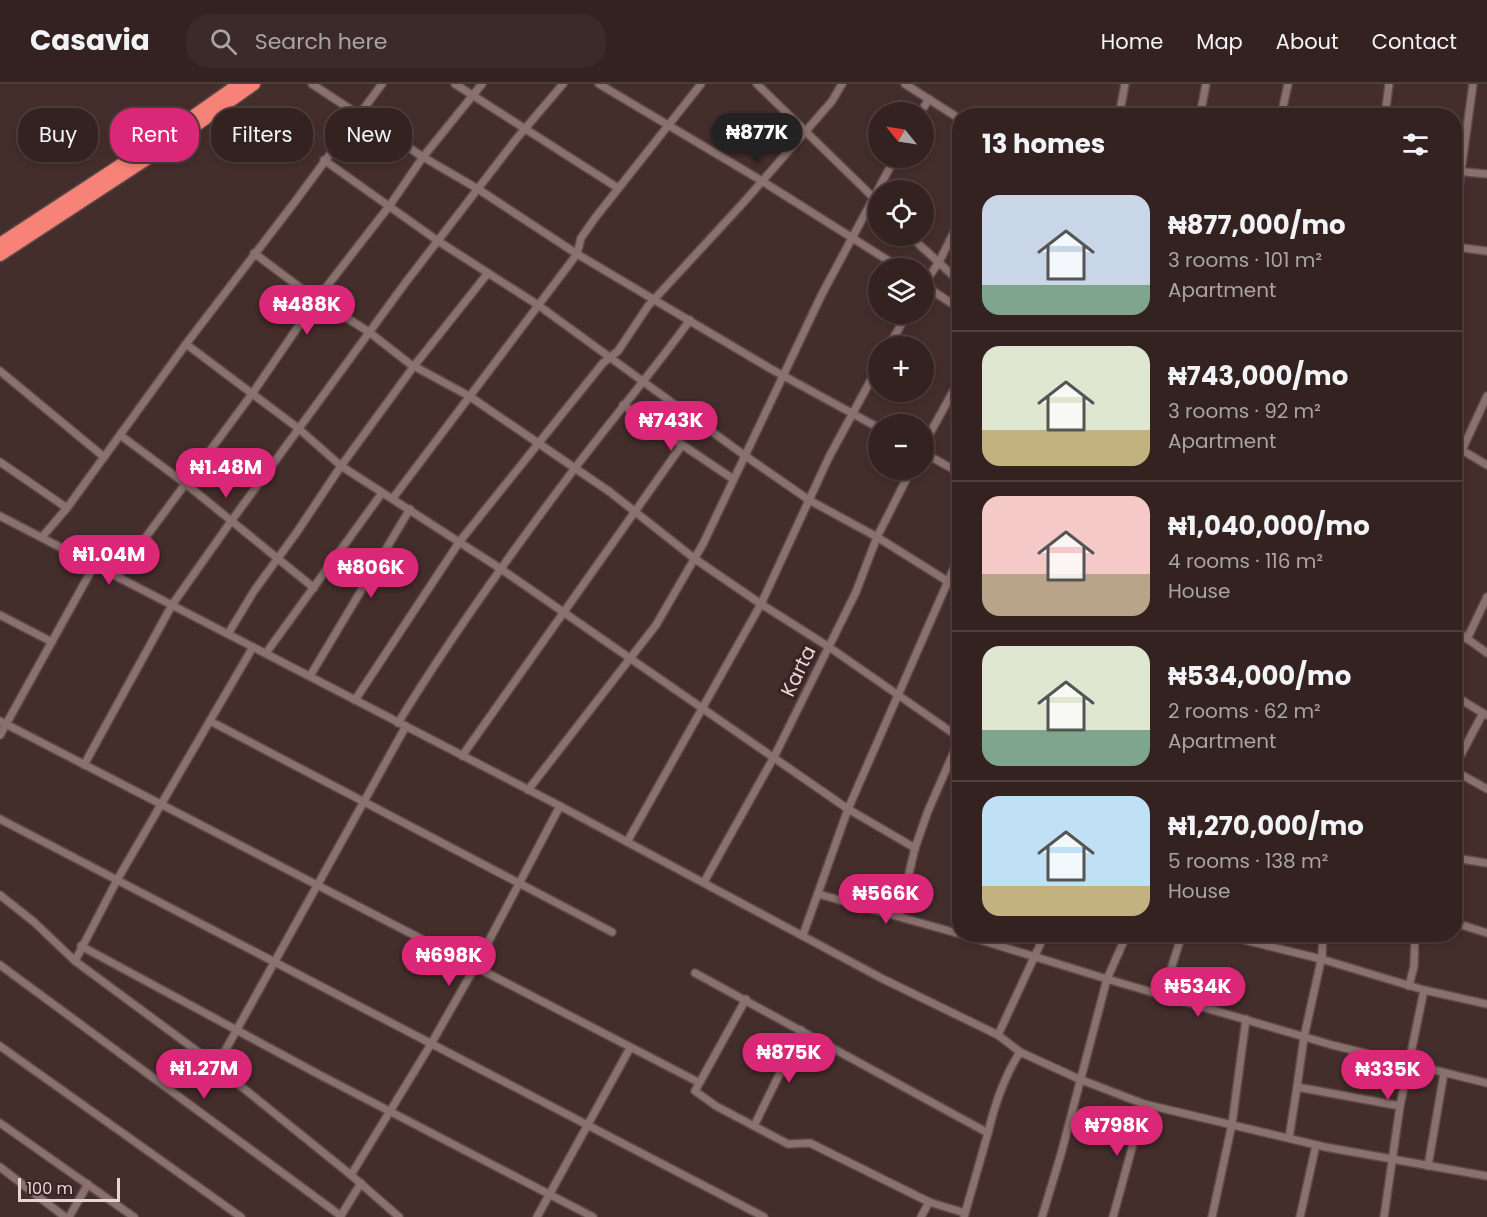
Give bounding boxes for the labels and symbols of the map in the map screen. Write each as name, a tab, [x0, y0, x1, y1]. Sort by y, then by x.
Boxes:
north arrow	[868, 102, 934, 168]
pin: ₦877K	[715, 113, 799, 164]
pin: ₦488K	[265, 285, 349, 336]
pin: ₦743K	[629, 401, 713, 452]
pin: ₦1.48M	[177, 448, 275, 499]
pin: ₦1.04M	[60, 535, 158, 586]
pin: ₦806K	[329, 548, 413, 599]
street label: Karta	[774, 641, 822, 701]
pin: ₦566K	[844, 874, 928, 925]
pin: ₦698K	[407, 936, 491, 987]
pin: ₦534K	[1156, 967, 1240, 1018]
pin: ₦875K	[747, 1033, 831, 1084]
pin: ₦1.27M	[155, 1049, 253, 1100]
pin: ₦335K	[1346, 1050, 1430, 1101]
pin: ₦798K	[1075, 1106, 1159, 1157]
scale bar	[18, 1175, 120, 1202]

